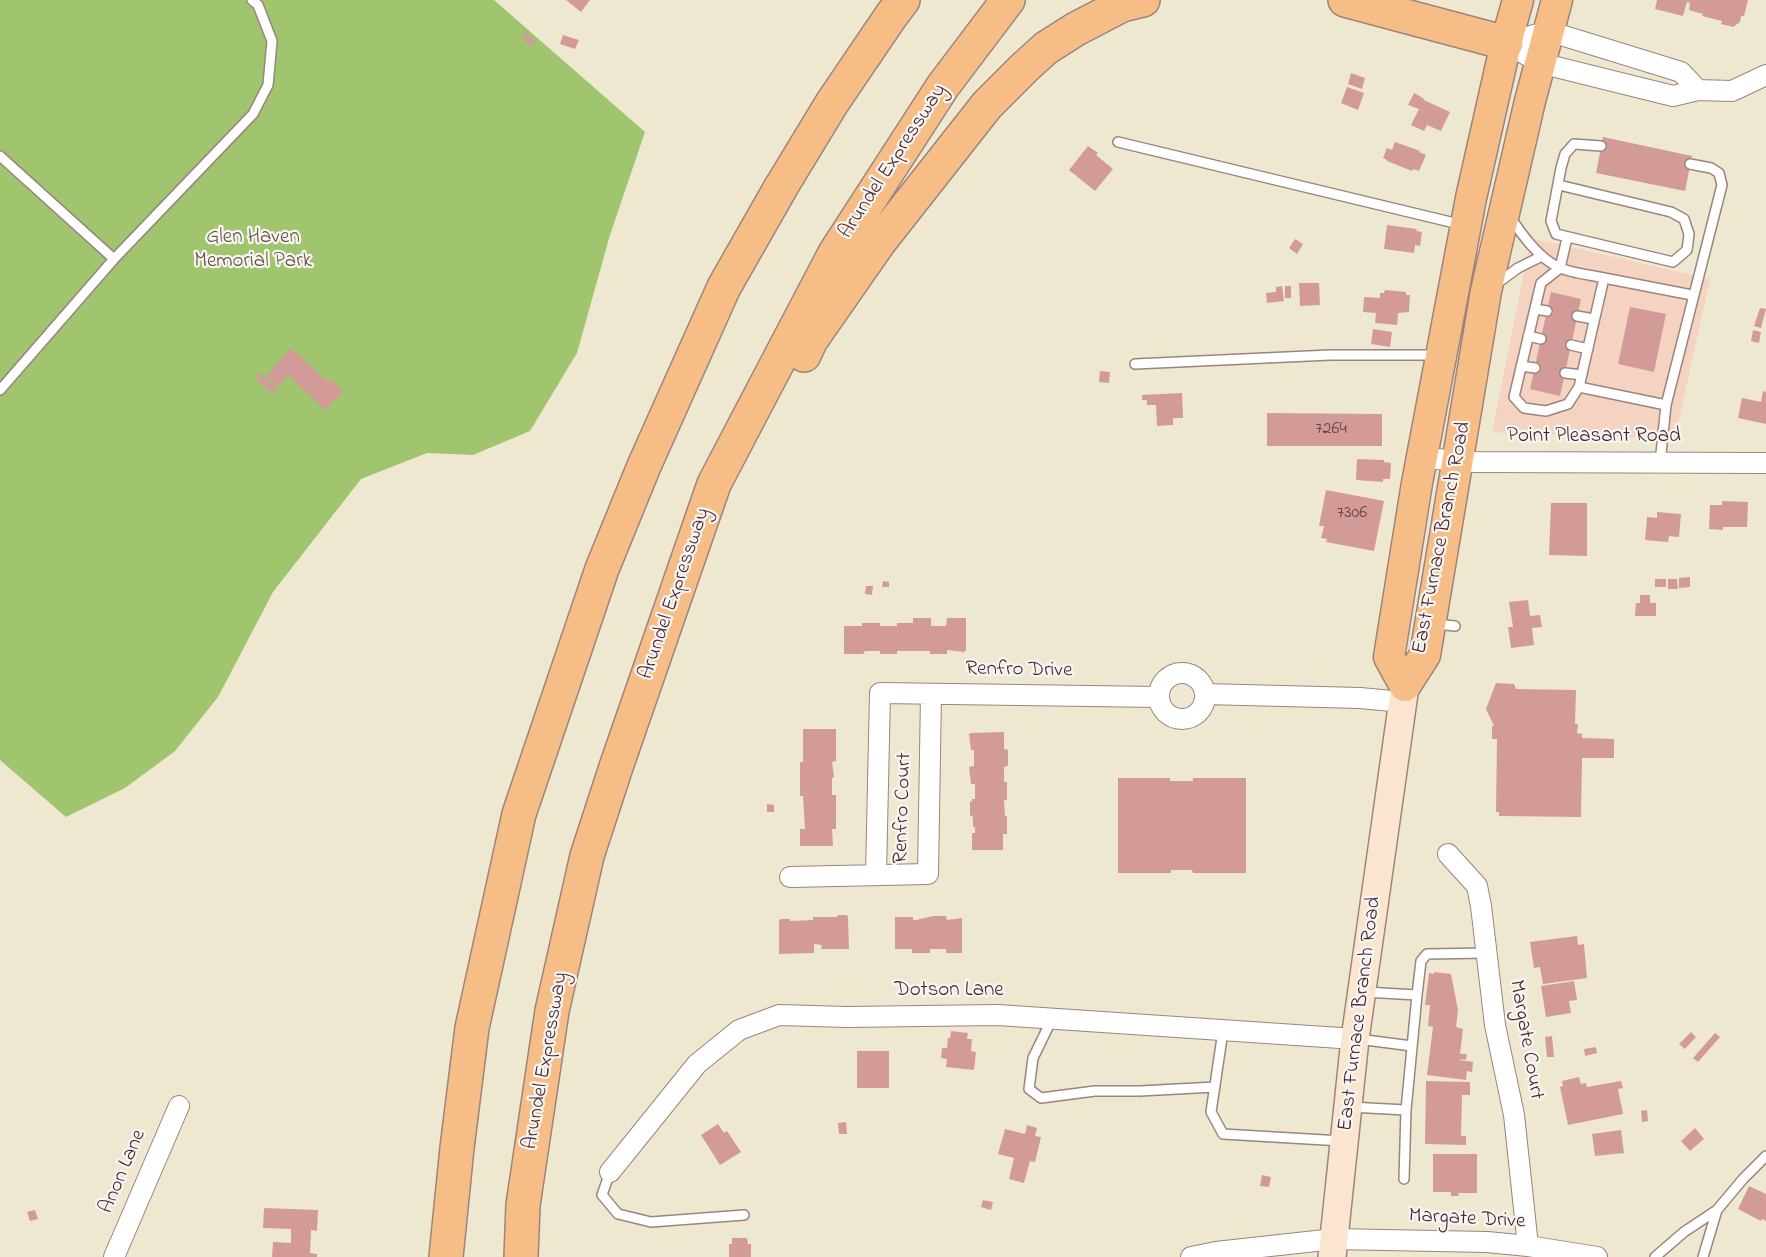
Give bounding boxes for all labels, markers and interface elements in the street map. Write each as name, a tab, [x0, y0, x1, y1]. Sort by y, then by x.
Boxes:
street label: Arundel Expressway	[835, 80, 953, 244]
park label: Glen Haven Memorial Park	[194, 226, 312, 276]
house number: 7264	[1315, 419, 1347, 441]
street label: East Furnace Branch Road	[1408, 420, 1478, 656]
street label: Point Pleasant Road	[1507, 425, 1681, 451]
house number: 7306	[1337, 503, 1367, 525]
street label: Arundel Expressway	[635, 505, 717, 683]
street label: Renfro Drive	[965, 657, 1073, 685]
street label: Renfro Court	[889, 752, 919, 864]
street label: East Furnace Branch Road	[1334, 895, 1388, 1133]
street label: Arundel Expressway	[519, 970, 575, 1152]
street label: Margate Court	[1502, 978, 1548, 1102]
street label: Dotson Lane	[894, 979, 1004, 1005]
street label: Anon Lane	[95, 1126, 153, 1218]
street label: Margate Drive	[1408, 1204, 1526, 1236]

